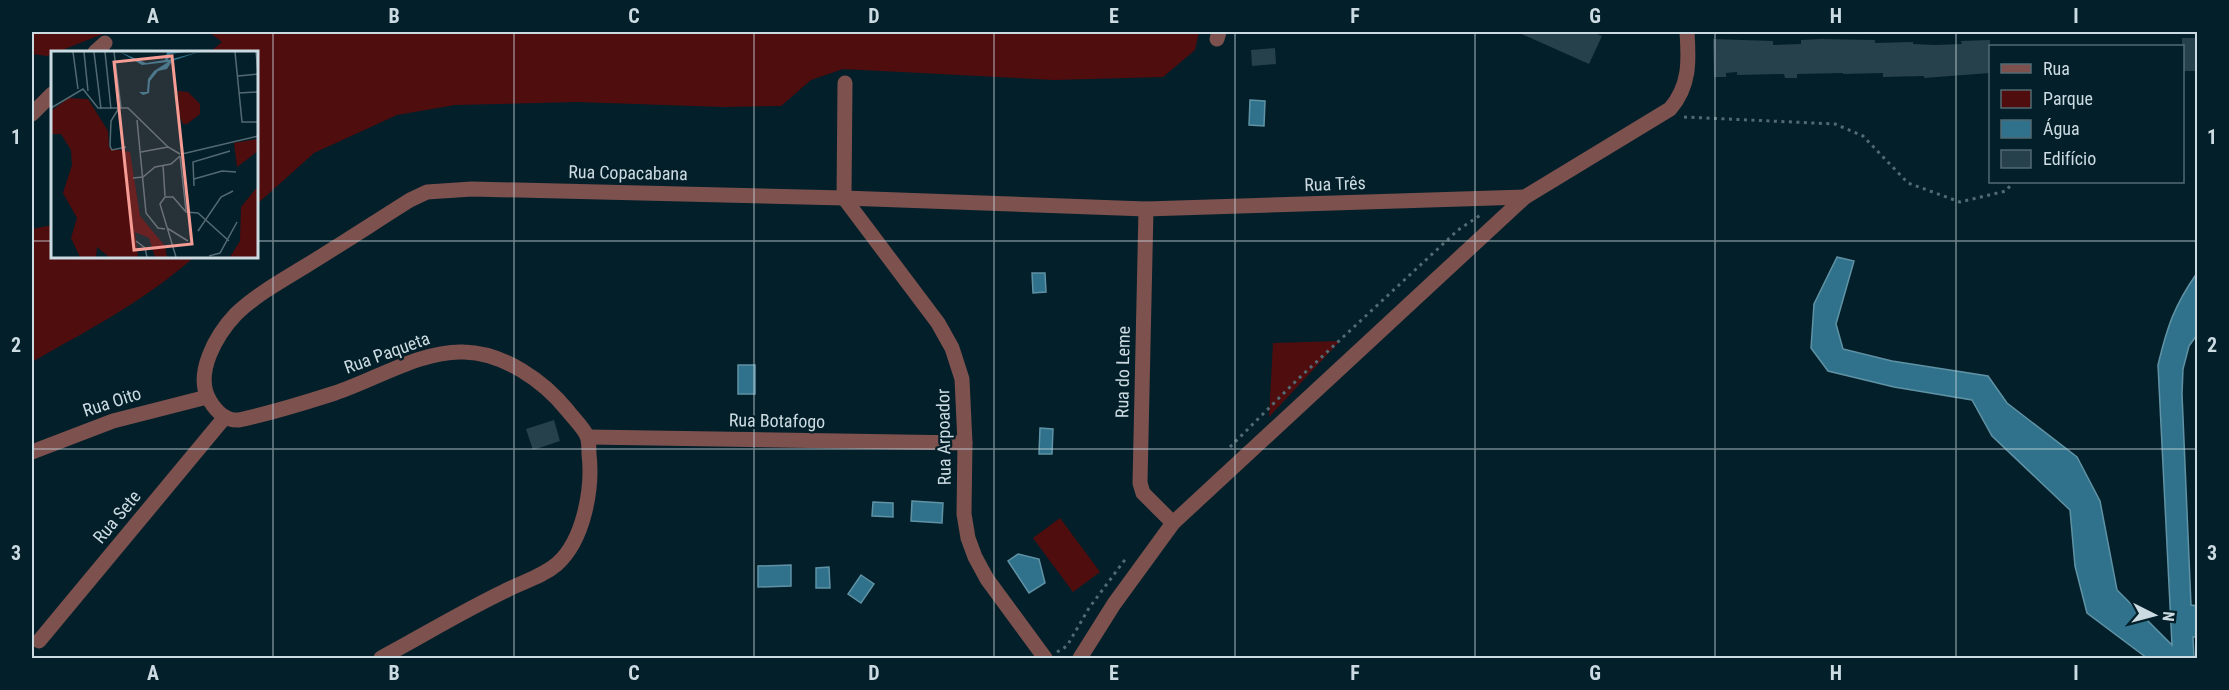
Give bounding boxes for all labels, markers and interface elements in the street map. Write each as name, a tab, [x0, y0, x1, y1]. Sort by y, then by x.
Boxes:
text: A	[147, 4, 159, 28]
text: B	[388, 4, 400, 28]
text: C	[628, 4, 640, 28]
text: D	[868, 4, 880, 28]
text: E	[1109, 4, 1119, 28]
text: F	[1350, 4, 1360, 28]
text: G	[1589, 4, 1601, 28]
text: H	[1830, 4, 1842, 28]
text: I	[2073, 4, 2079, 28]
legend	[1989, 45, 2184, 183]
inset map	[51, 51, 258, 258]
text: Rua	[2043, 58, 2070, 79]
text: Parque	[2043, 88, 2093, 109]
text: Água	[2043, 118, 2080, 139]
text: 1	[11, 125, 21, 149]
text: 1	[2207, 125, 2217, 149]
text: Edifício	[2043, 148, 2096, 169]
street label: Rua Copacabana	[568, 161, 688, 184]
street label: Rua Três	[1304, 172, 1366, 195]
street label: Rua do Leme	[1111, 326, 1134, 418]
street label: Rua Paqueta	[341, 327, 433, 378]
text: 2	[11, 333, 21, 357]
text: 2	[2207, 333, 2217, 357]
street label: Rua Oito	[80, 382, 144, 421]
street label: Rua Arpoador	[932, 388, 955, 486]
street label: Rua Botafogo	[729, 409, 825, 432]
street label: Rua Sete	[88, 486, 145, 547]
text: 3	[11, 541, 21, 565]
text: 3	[2207, 541, 2217, 565]
north arrow	[2124, 585, 2184, 645]
text: N	[2158, 611, 2178, 622]
text: A	[147, 661, 159, 685]
text: B	[388, 661, 400, 685]
text: C	[628, 661, 640, 685]
text: D	[868, 661, 880, 685]
text: E	[1109, 661, 1119, 685]
text: F	[1350, 661, 1360, 685]
text: G	[1589, 661, 1601, 685]
text: H	[1830, 661, 1842, 685]
text: I	[2073, 661, 2079, 685]

